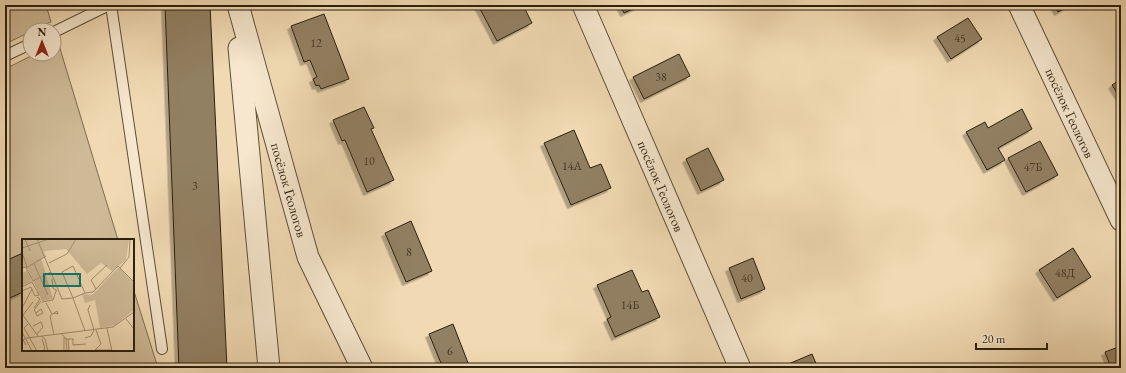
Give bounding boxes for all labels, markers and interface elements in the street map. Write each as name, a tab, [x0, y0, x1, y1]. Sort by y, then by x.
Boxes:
north arrow	[22, 22, 62, 62]
text: N	[38, 25, 47, 39]
house number: 45	[954, 30, 966, 46]
house number: 12	[310, 35, 322, 51]
street label: посёлок Геологов	[1041, 65, 1099, 161]
house number: 38	[655, 69, 667, 85]
street label: посёлок Геологов	[634, 138, 688, 234]
street label: посёлок Геологов	[267, 141, 311, 239]
house number: 10	[363, 153, 375, 169]
house number: 14А	[562, 158, 583, 174]
house number: 47Б	[1024, 159, 1042, 175]
house number: 3	[192, 178, 198, 194]
inset map	[22, 239, 134, 351]
house number: 8	[406, 244, 412, 260]
house number: 48Д	[1055, 265, 1075, 281]
house number: 40	[741, 270, 753, 286]
house number: 14Б	[621, 297, 639, 313]
scale bar	[976, 325, 1047, 351]
text: 20 m	[982, 331, 1006, 347]
house number: 6	[447, 343, 453, 359]

